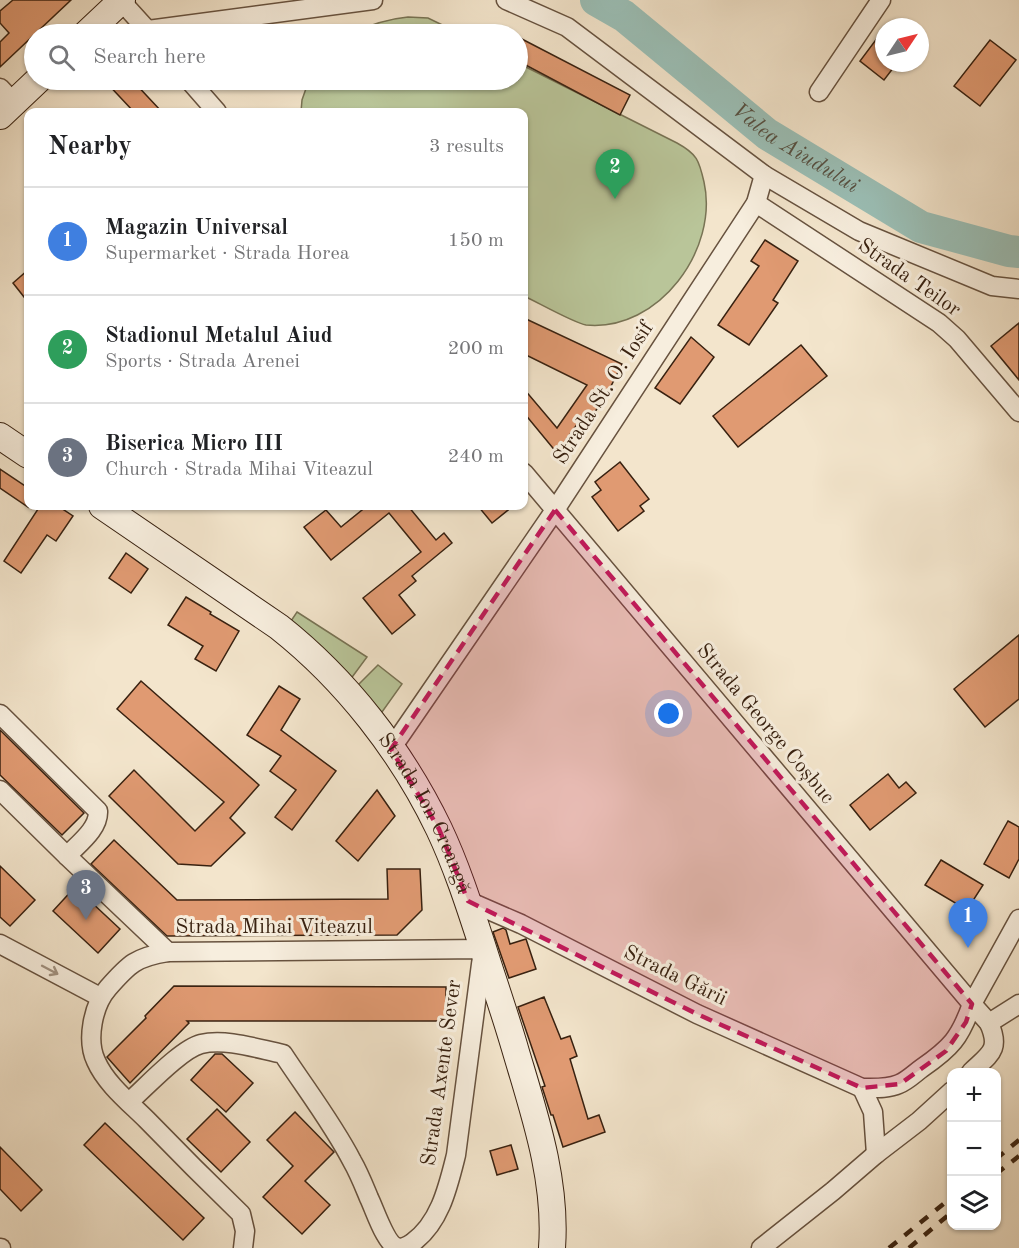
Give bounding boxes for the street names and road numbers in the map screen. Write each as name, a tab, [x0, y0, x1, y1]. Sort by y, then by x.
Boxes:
street label: Strada Teilor	[854, 235, 965, 321]
street label: Strada St. O. Iosif	[550, 317, 658, 468]
street label: Strada George Coșbuc	[691, 640, 838, 809]
street label: Strada Ion Creangă	[374, 729, 475, 896]
street label: Strada Mihai Viteazul	[175, 917, 373, 938]
street label: Strada Gării	[620, 942, 730, 1010]
street label: Strada Axente Sever	[419, 978, 466, 1168]

